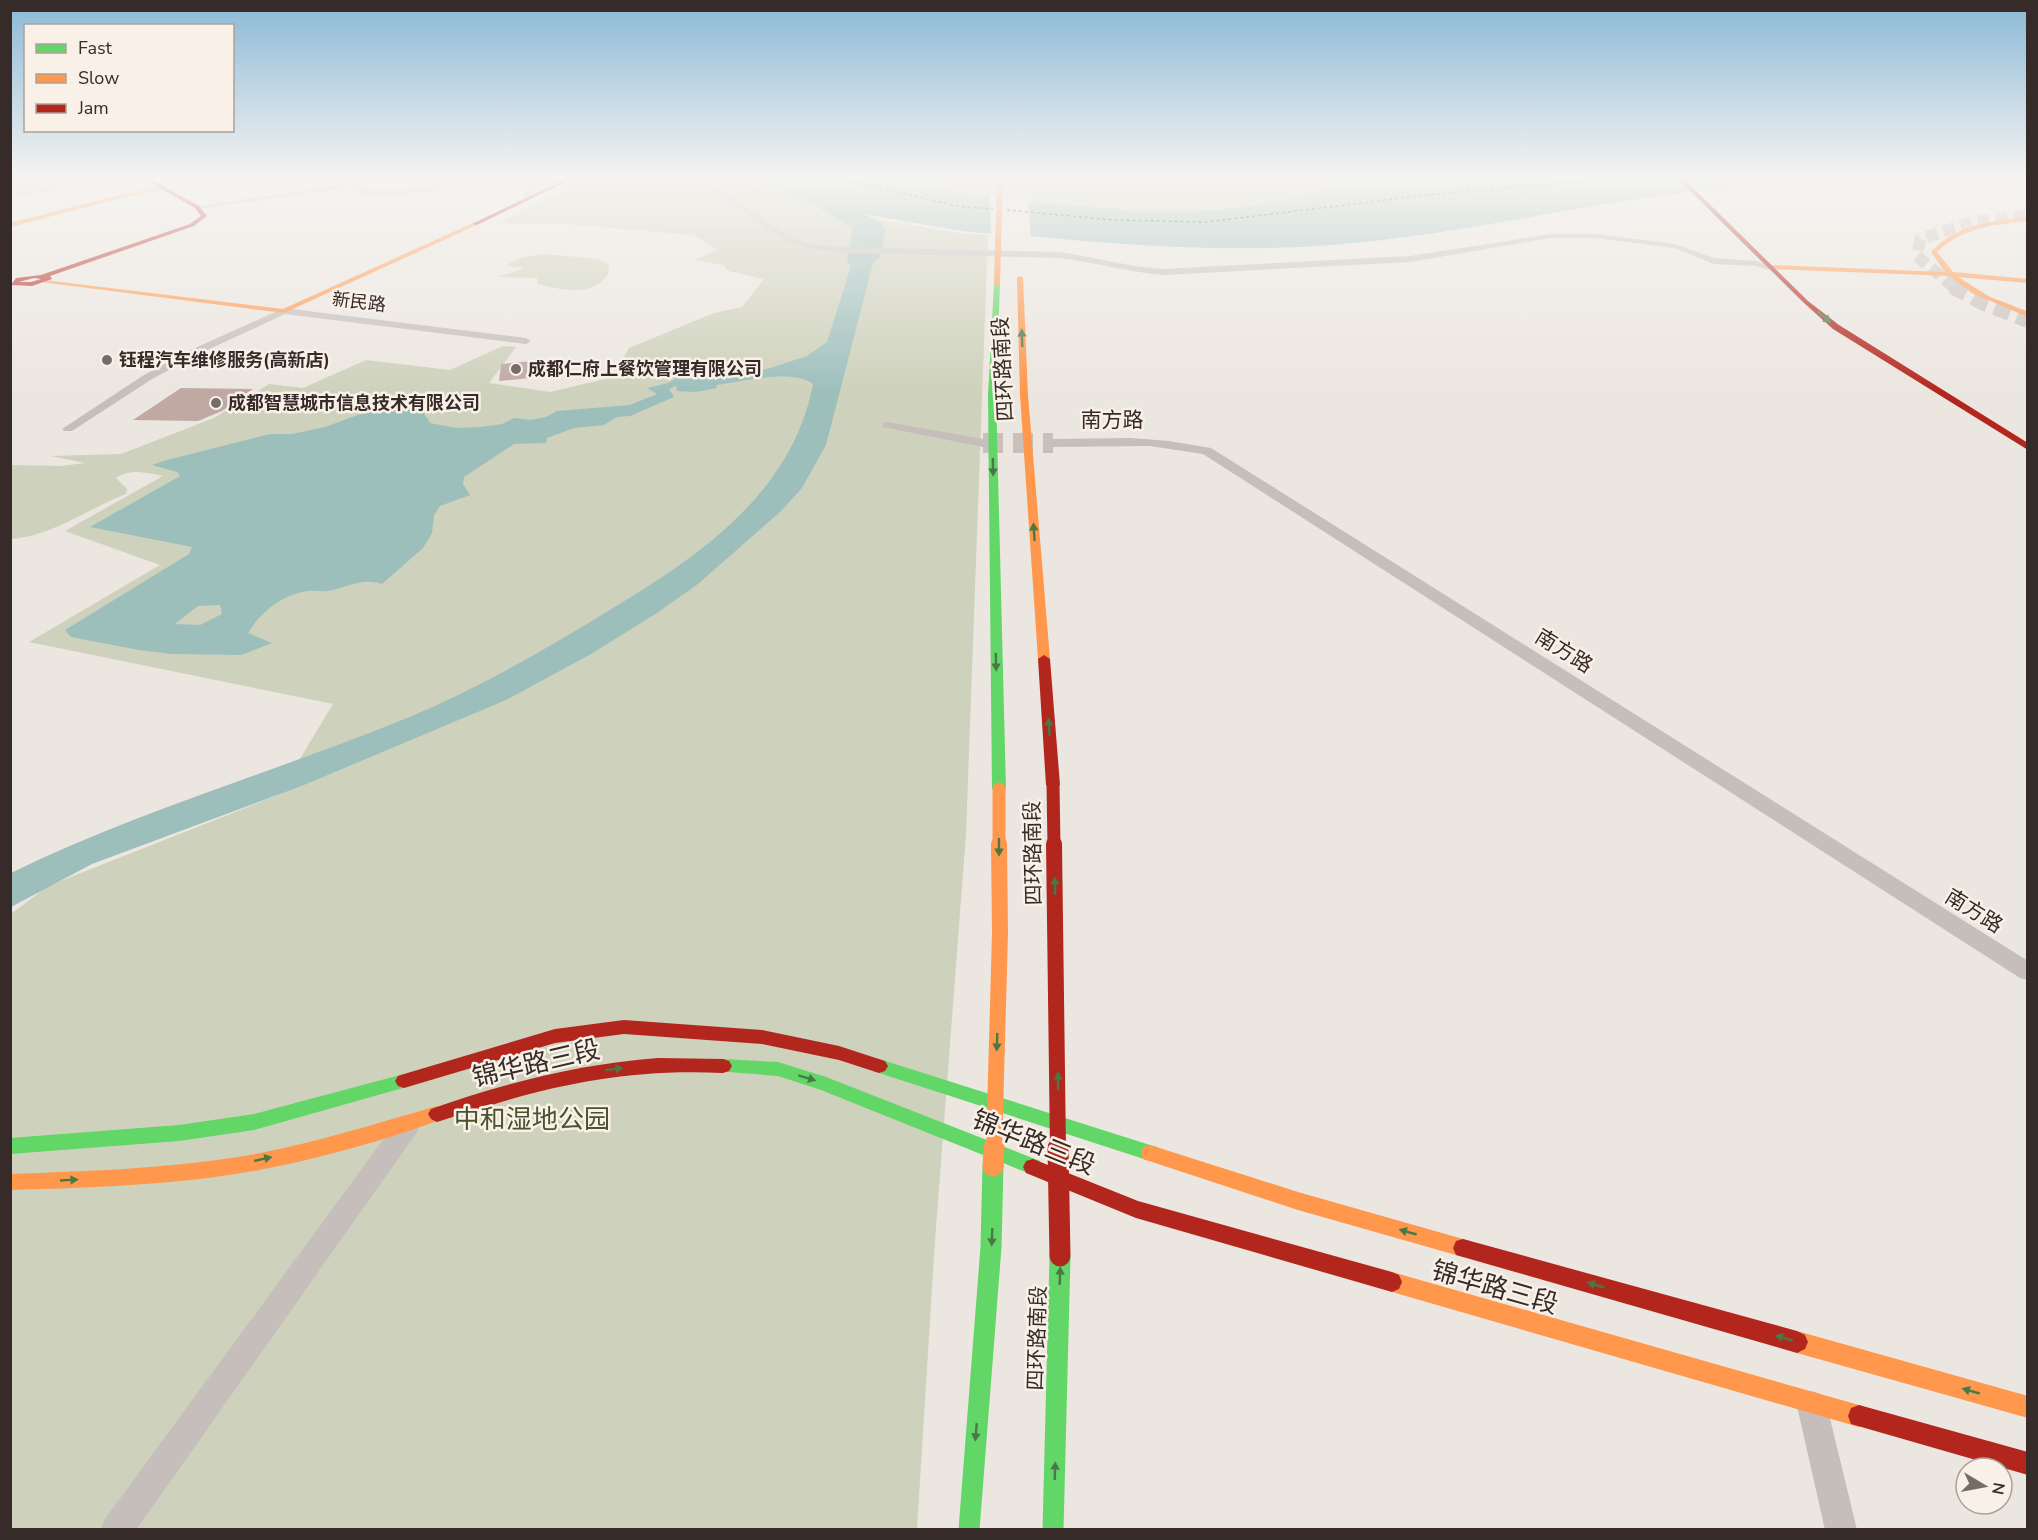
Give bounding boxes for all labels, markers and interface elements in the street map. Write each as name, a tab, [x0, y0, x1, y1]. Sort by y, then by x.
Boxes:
legend	[24, 24, 234, 132]
text: Fast	[78, 36, 113, 60]
text: Slow	[78, 66, 119, 90]
text: Jam	[77, 96, 109, 120]
street label: 新民路	[331, 287, 387, 317]
one-way arrow	[1817, 311, 1832, 323]
street label: 四环路南段	[986, 316, 1020, 422]
one-way arrow	[1017, 328, 1027, 347]
place label: 钰程汽车维修服务(高新店)	[119, 348, 330, 372]
marker: 钰程汽车维修服务(高新店)	[100, 353, 114, 367]
place label: 成都仁府上餐饮管理有限公司	[528, 357, 762, 381]
marker: 成都仁府上餐饮管理有限公司	[509, 362, 523, 376]
place label: 成都智慧城市信息技术有限公司	[228, 391, 480, 415]
marker: 成都智慧城市信息技术有限公司	[209, 396, 223, 410]
street label: 南方路	[1081, 406, 1144, 434]
one-way arrow	[988, 458, 998, 477]
one-way arrow	[1029, 523, 1039, 542]
street label: 南方路	[1530, 622, 1598, 680]
one-way arrow	[992, 653, 1001, 672]
one-way arrow	[1044, 717, 1053, 736]
street label: 四环路南段	[1018, 800, 1048, 906]
one-way arrow	[994, 838, 1004, 857]
one-way arrow	[1050, 877, 1060, 896]
street label: 南方路	[1940, 882, 2008, 940]
street label: 锦华路三段	[469, 1032, 603, 1095]
one-way arrow	[992, 1033, 1001, 1052]
one-way arrow	[604, 1065, 623, 1074]
one-way arrow	[1053, 1072, 1063, 1091]
one-way arrow	[798, 1073, 816, 1083]
park label: 中和湿地公园	[454, 1102, 610, 1137]
street label: 锦华路三段	[967, 1102, 1101, 1183]
one-way arrow	[253, 1154, 272, 1164]
one-way arrow	[59, 1175, 78, 1184]
one-way arrow	[1399, 1227, 1417, 1236]
one-way arrow	[987, 1228, 996, 1247]
street label: 锦华路三段	[1428, 1253, 1562, 1322]
one-way arrow	[1055, 1267, 1065, 1286]
one-way arrow	[1587, 1280, 1605, 1289]
street label: 四环路南段	[1021, 1285, 1053, 1391]
one-way arrow	[1774, 1333, 1792, 1342]
one-way arrow	[1962, 1386, 1980, 1395]
one-way arrow	[972, 1422, 981, 1441]
north arrow	[1954, 1456, 2014, 1516]
one-way arrow	[1050, 1462, 1059, 1481]
text: N	[1986, 1481, 2010, 1496]

